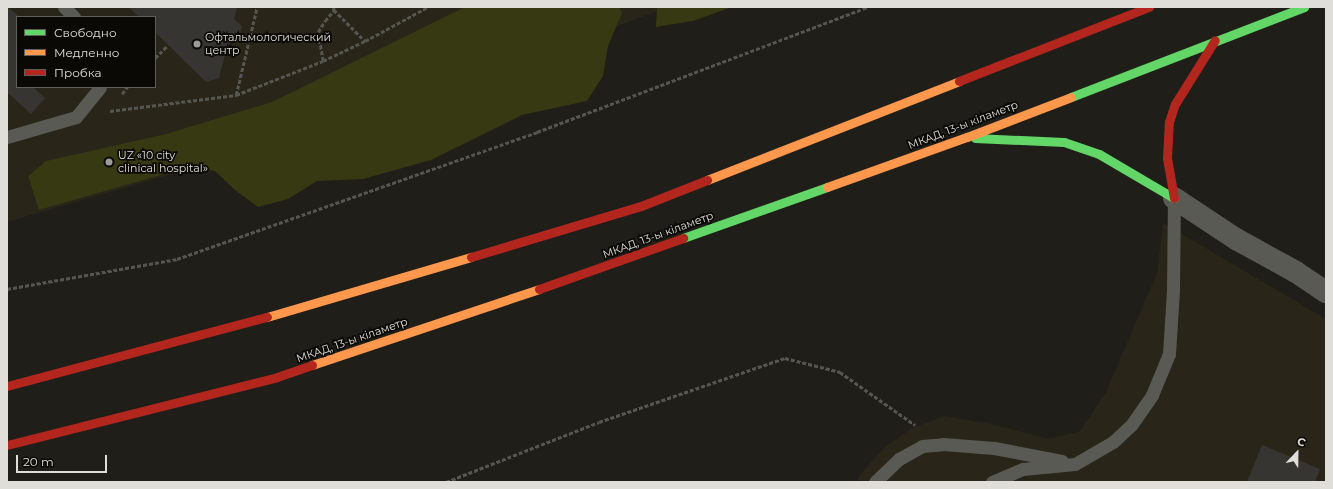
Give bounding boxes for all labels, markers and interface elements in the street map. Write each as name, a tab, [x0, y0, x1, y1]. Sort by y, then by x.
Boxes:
legend	[16, 16, 156, 88]
text: Свободно	[54, 25, 117, 40]
place label: Офтальмологический центр	[205, 31, 331, 57]
marker: Офтальмологический центр	[192, 39, 202, 49]
text: Медленно	[54, 45, 119, 60]
text: Пробка	[54, 65, 102, 80]
street label: МКАД, 13-ы кіламетр	[906, 98, 1020, 152]
place label: UZ «10 city clinical hospital»	[118, 149, 208, 175]
marker: UZ «10 city clinical hospital»	[103, 156, 115, 168]
street label: МКАД, 13-ы кіламетр	[601, 209, 715, 261]
street label: МКАД, 13-ы кіламетр	[295, 315, 409, 365]
north arrow	[1277, 433, 1317, 473]
text: С	[1295, 434, 1308, 450]
scale bar	[18, 447, 109, 473]
text: 20 m	[23, 454, 54, 469]

